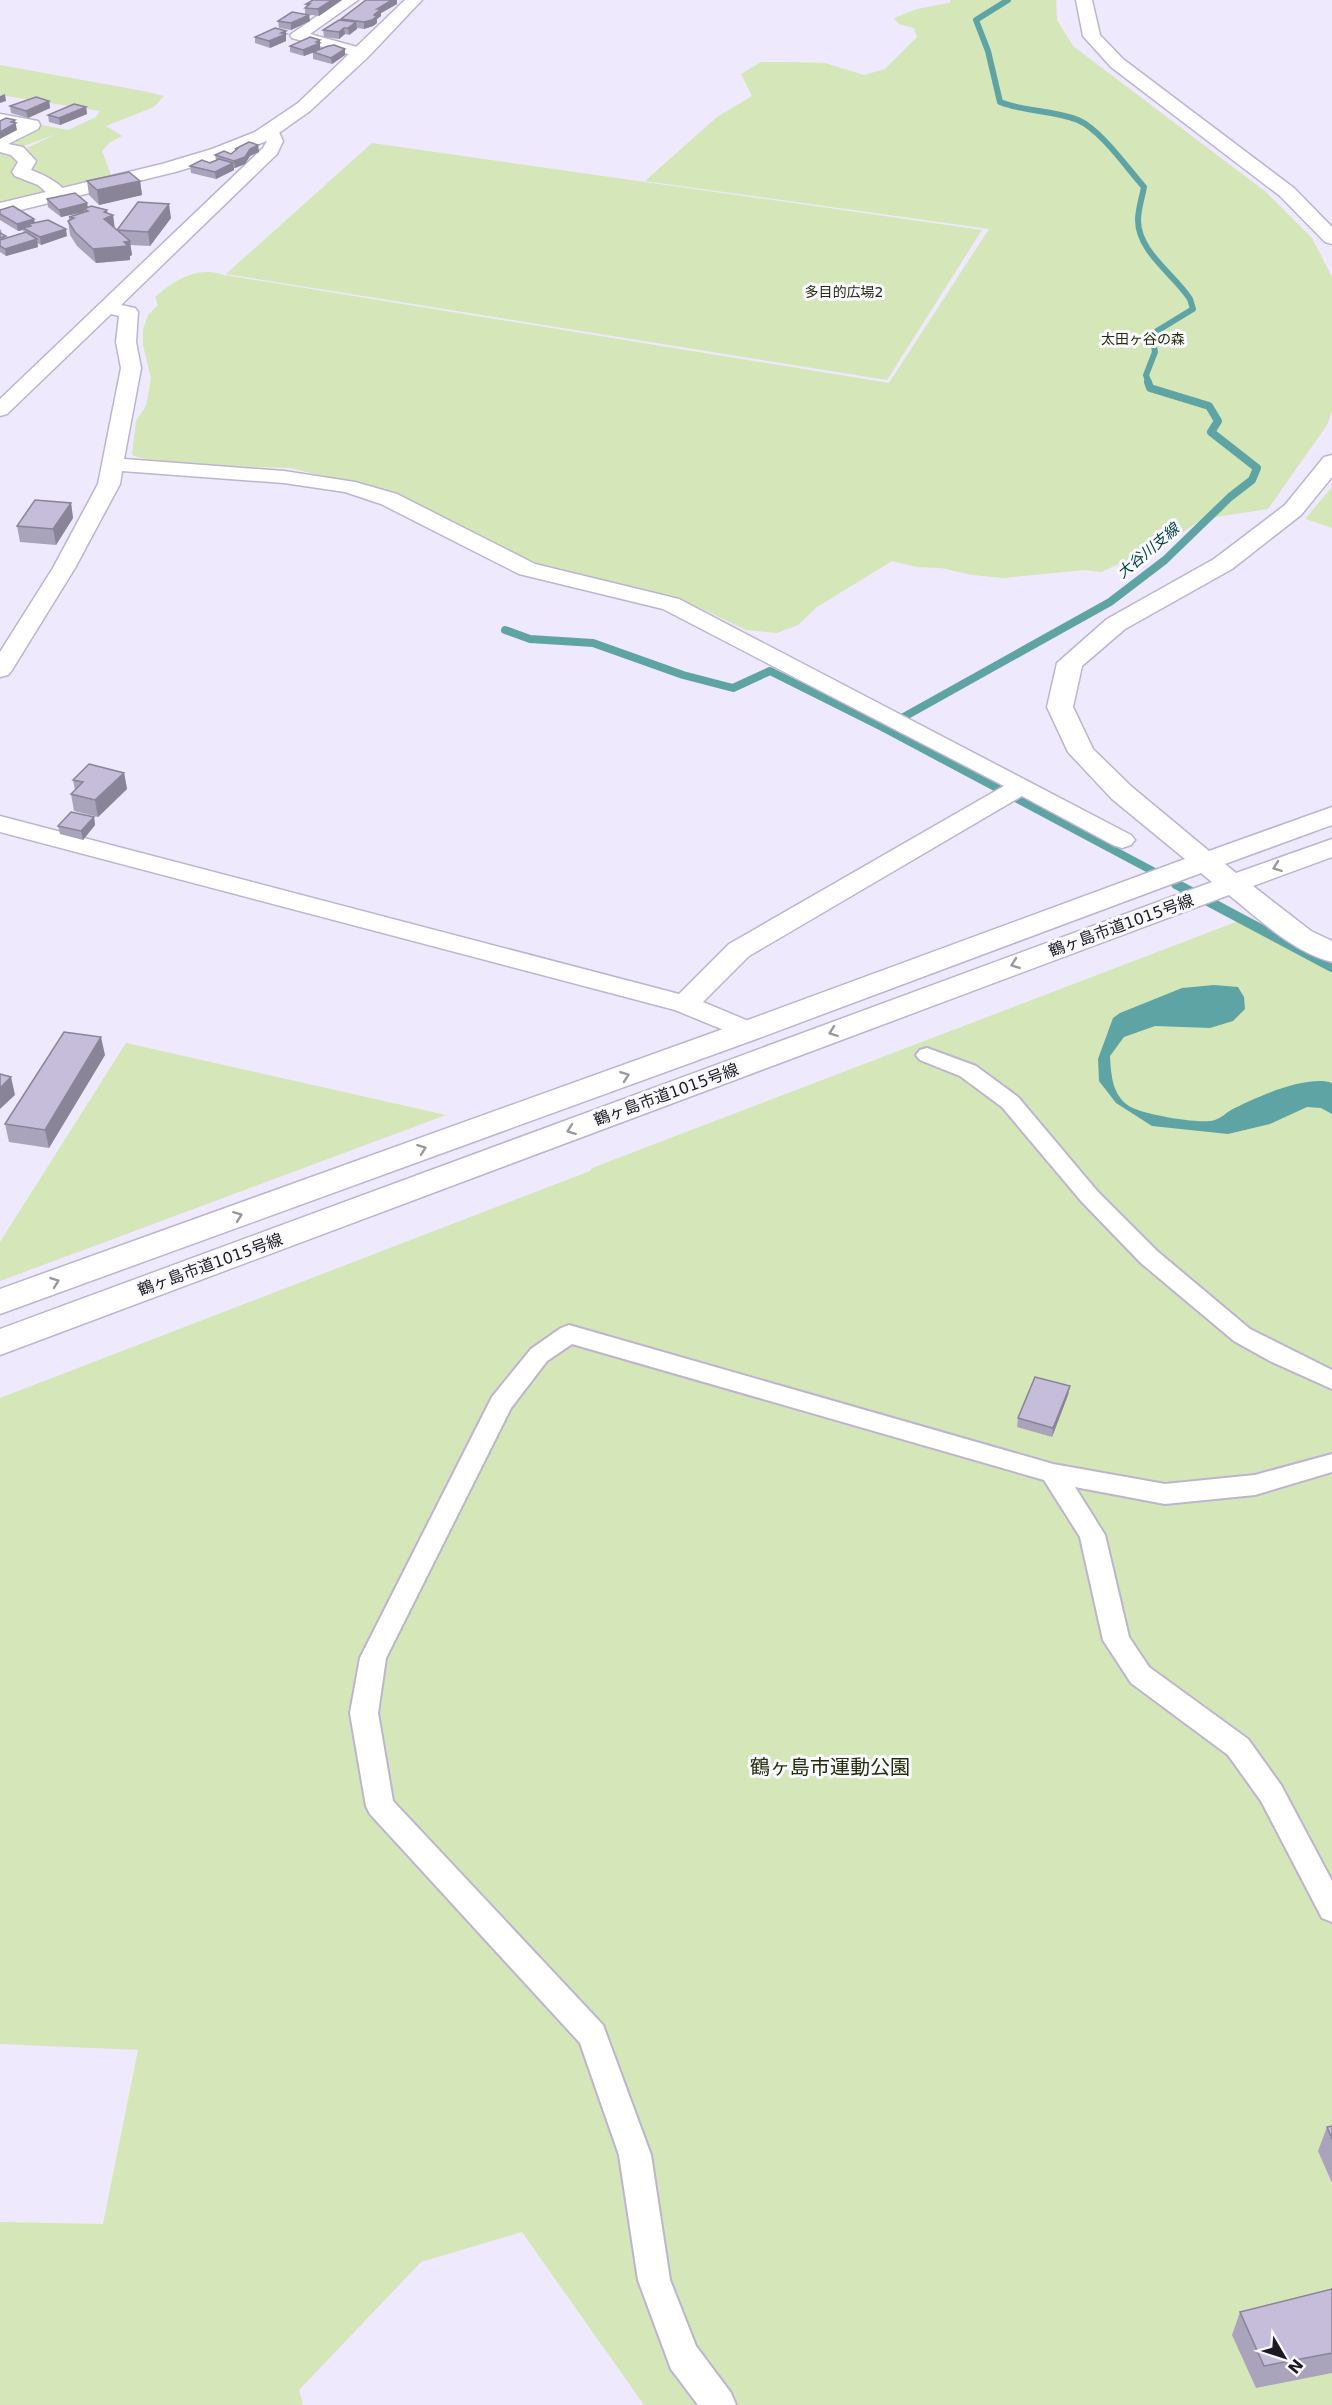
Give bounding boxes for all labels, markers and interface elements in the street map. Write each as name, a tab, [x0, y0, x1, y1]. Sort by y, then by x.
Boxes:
park label: 多目的広場2	[805, 284, 883, 300]
park label: 太田ヶ谷の森	[1101, 331, 1185, 347]
water label: 大谷川支線	[1113, 519, 1184, 582]
one-way arrow	[1272, 860, 1283, 873]
street label: 鶴ヶ島市道1015号線	[1046, 890, 1196, 961]
one-way arrow	[1011, 957, 1021, 970]
one-way arrow	[828, 1025, 839, 1038]
street label: 鶴ヶ島市道1015号線	[591, 1059, 741, 1130]
one-way arrow	[619, 1071, 630, 1083]
one-way arrow	[566, 1122, 577, 1135]
one-way arrow	[416, 1144, 427, 1157]
one-way arrow	[233, 1210, 243, 1223]
street label: 鶴ヶ島市道1015号線	[135, 1229, 285, 1300]
one-way arrow	[49, 1277, 60, 1290]
park label: 鶴ヶ島市運動公園	[750, 1755, 910, 1779]
north arrow	[1254, 2327, 1314, 2387]
text: N	[1284, 2355, 1307, 2377]

